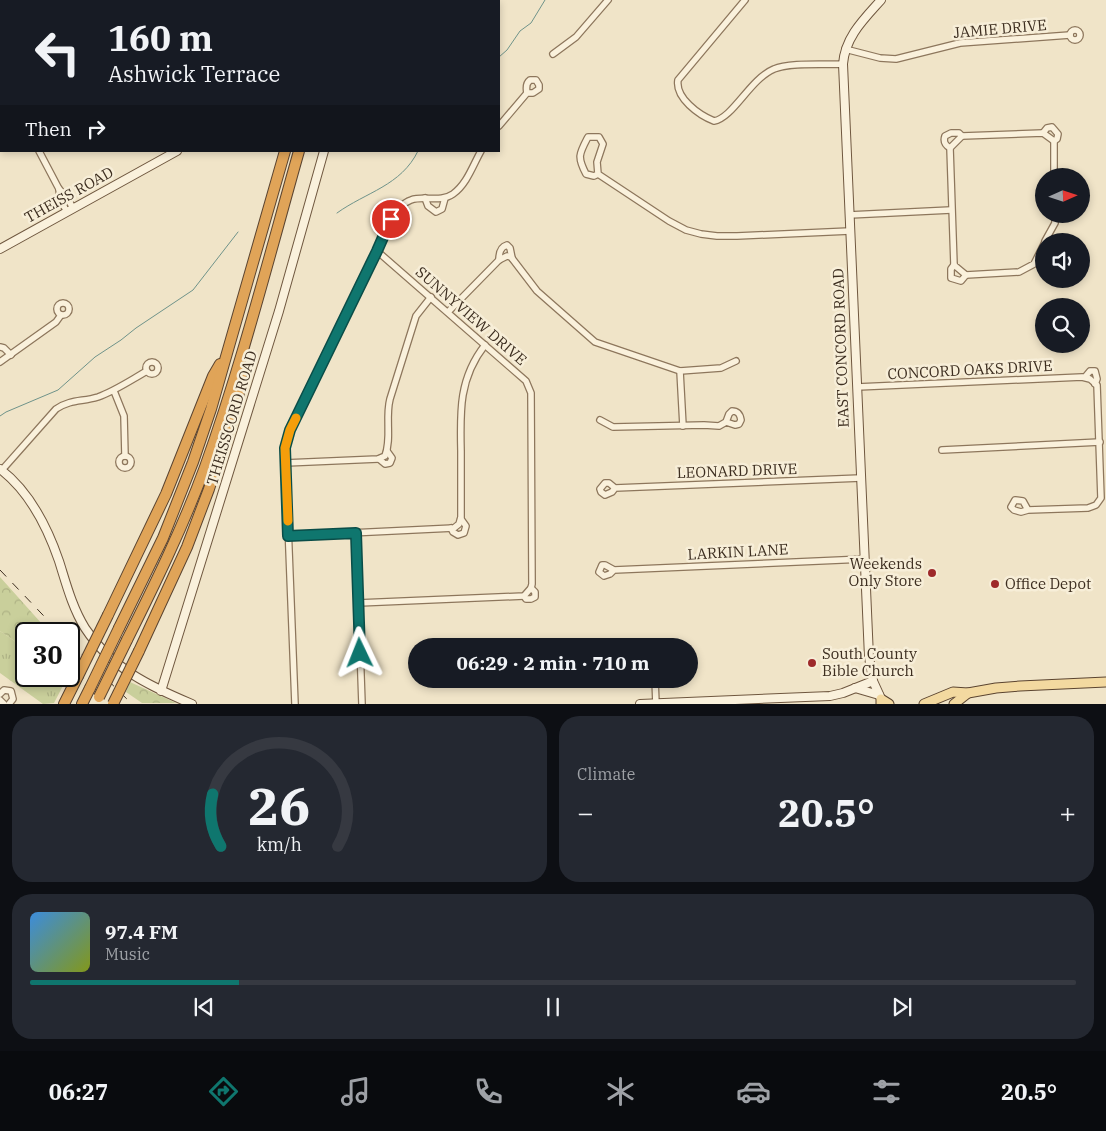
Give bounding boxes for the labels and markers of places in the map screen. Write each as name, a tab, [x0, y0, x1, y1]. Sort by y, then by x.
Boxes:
pin	[370, 198, 412, 240]
place label: Weekends Only Store	[848, 554, 922, 590]
marker: Weekends Only Store	[926, 567, 938, 579]
place label: Office Depot	[1005, 574, 1091, 593]
marker: Office Depot	[989, 578, 1001, 590]
place label: South County Bible Church	[822, 644, 917, 680]
marker: South County Bible Church	[806, 657, 818, 669]

